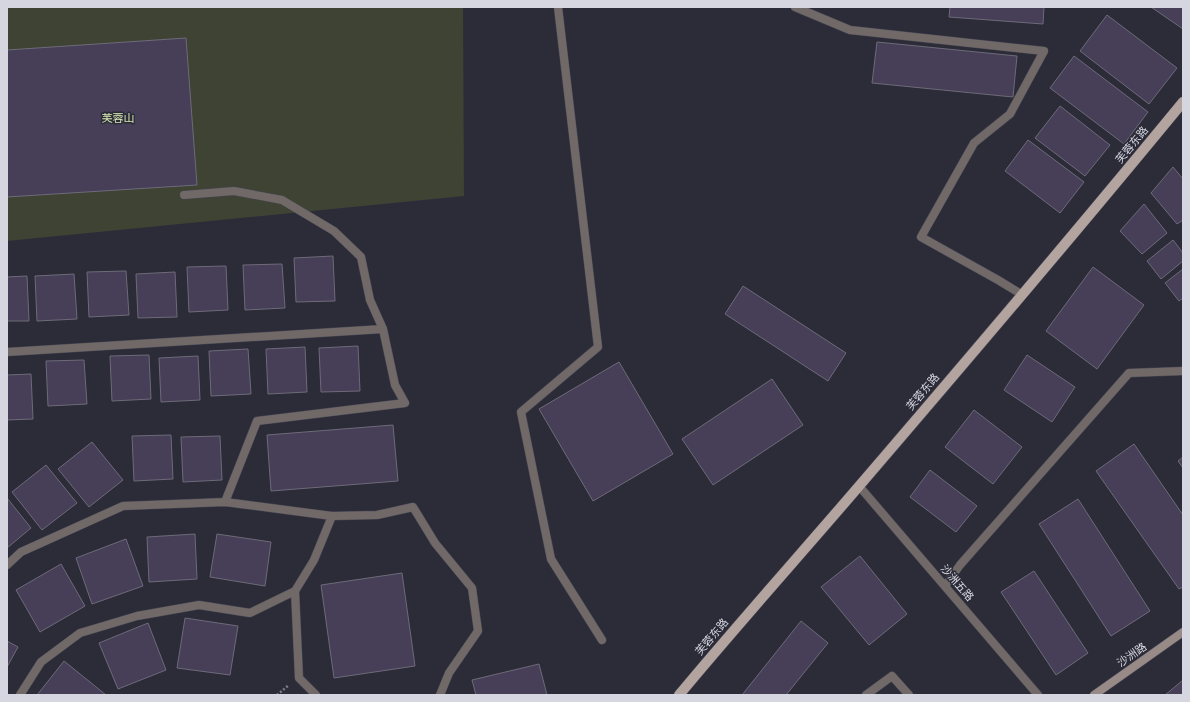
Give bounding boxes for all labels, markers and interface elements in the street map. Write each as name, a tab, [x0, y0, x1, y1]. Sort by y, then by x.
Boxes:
park label: 芙蓉山	[102, 112, 135, 125]
street label: 芙蓉东路	[1113, 124, 1151, 166]
street label: 芙蓉东路	[904, 371, 942, 413]
street label: 沙洲五路	[938, 562, 976, 604]
street label: 芙蓉东路	[693, 616, 731, 658]
street label: 沙洲路	[1115, 640, 1149, 670]

